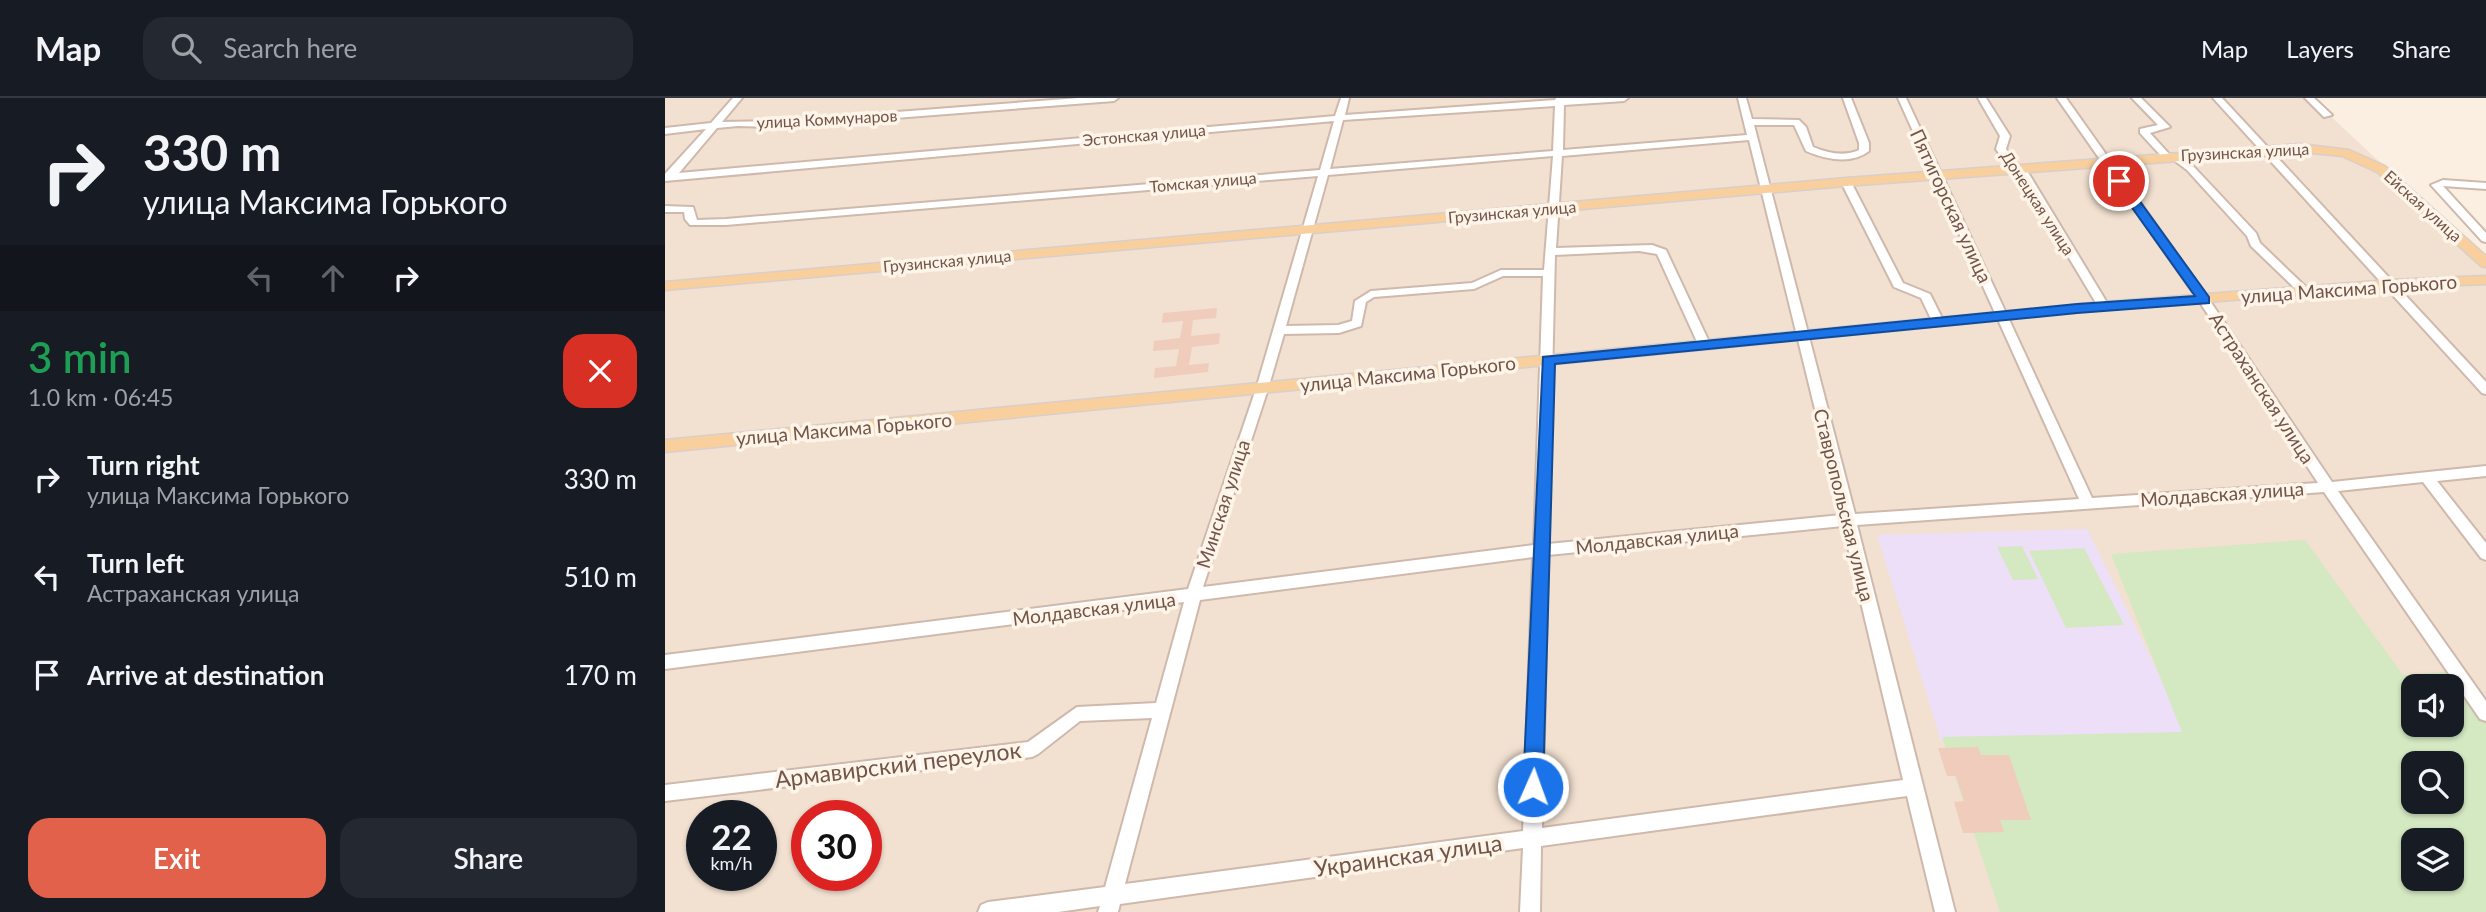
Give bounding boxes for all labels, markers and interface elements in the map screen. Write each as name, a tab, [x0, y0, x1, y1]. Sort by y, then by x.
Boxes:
search box	[143, 17, 633, 80]
text: Map	[35, 28, 101, 68]
icon: search	[167, 29, 205, 67]
text: Search here	[223, 32, 357, 64]
text: Map	[2201, 34, 2248, 63]
text: Layers	[2286, 34, 2354, 63]
text: Share	[2392, 34, 2451, 63]
street label: улица Коммунаров	[756, 105, 898, 132]
street label: Эстонская улица	[1081, 120, 1206, 149]
text: 330 m	[143, 123, 281, 181]
street label: Пятигорская улица	[1906, 125, 1997, 286]
icon: right	[28, 126, 119, 217]
street label: Грузинская улица	[2180, 139, 2310, 164]
street label: Донецкая улица	[1998, 147, 2079, 258]
pin	[2089, 151, 2149, 211]
icon: arrive	[2100, 162, 2138, 200]
street label: Ейская улица	[2381, 166, 2466, 245]
street label: Томская улица	[1149, 167, 1257, 196]
text: улица Максима Горького	[143, 182, 508, 221]
street label: Грузинская улица	[1447, 196, 1577, 227]
street label: Грузинская улица	[882, 245, 1012, 276]
icon: left	[241, 259, 279, 297]
icon: ahead	[314, 259, 352, 297]
icon: right	[387, 259, 425, 297]
street label: улица Максима Горького	[2240, 269, 2458, 308]
street label: Астраханская улица	[2205, 308, 2320, 468]
text: 3 min	[28, 332, 132, 382]
button: close	[563, 334, 637, 408]
street label: улица Максима Горького	[1299, 351, 1517, 396]
text: 1.0 km · 06:45	[28, 383, 173, 411]
street label: Ставропольская улица	[1809, 406, 1880, 604]
street label: улица Максима Горького	[735, 408, 953, 449]
street label: Минская улица	[1191, 437, 1254, 571]
text: Turn right	[87, 449, 200, 481]
icon: right	[28, 460, 66, 498]
text: 330 m	[564, 463, 637, 495]
street label: Молдавская улица	[2139, 476, 2305, 511]
text: улица Максима Горького	[87, 481, 349, 509]
street label: Молдавская улица	[1574, 518, 1740, 559]
text: Turn left	[87, 547, 184, 579]
icon: left	[28, 558, 66, 596]
text: 510 m	[564, 561, 637, 593]
text: Астраханская улица	[87, 579, 299, 607]
street label: Молдавская улица	[1011, 587, 1177, 630]
icon: arrive	[28, 656, 66, 694]
text: Arrive at destination	[87, 659, 324, 691]
text: 170 m	[564, 659, 637, 691]
map controls	[2401, 674, 2464, 891]
button: sound	[2401, 674, 2464, 737]
street label: Армавирский переулок	[773, 735, 1023, 793]
position arrow	[1496, 750, 1570, 824]
button: search	[2401, 751, 2464, 814]
speed limit sign: 30	[791, 800, 882, 891]
text: 22	[711, 815, 752, 857]
button: Exit	[28, 818, 326, 898]
button: Share	[340, 818, 637, 898]
street label: Украинская улица	[1312, 828, 1504, 882]
button: layers	[2401, 828, 2464, 891]
text: km/h	[710, 852, 753, 874]

